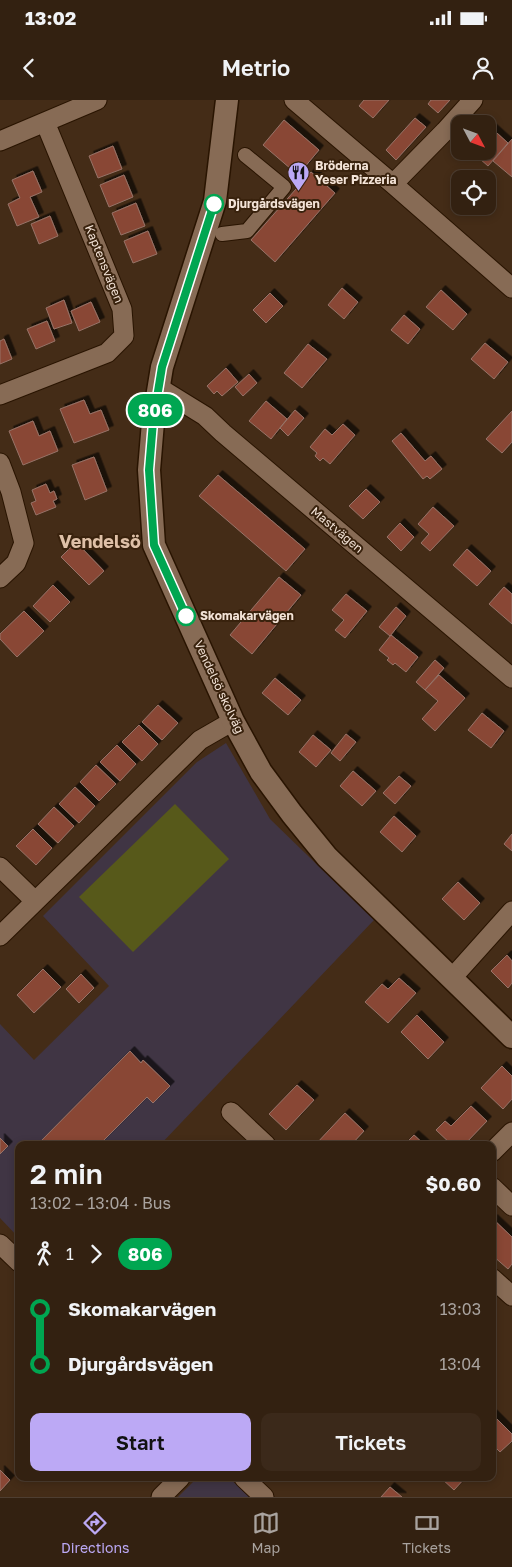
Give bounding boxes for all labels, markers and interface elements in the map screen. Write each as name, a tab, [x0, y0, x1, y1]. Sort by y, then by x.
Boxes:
text: 13:02	[25, 6, 76, 29]
icon: back	[15, 54, 43, 82]
text: Metrio	[222, 54, 290, 81]
icon: person	[469, 54, 497, 82]
north arrow	[451, 115, 496, 160]
map controls	[451, 115, 496, 215]
place label: Bröderna Yeser Pizzeria	[315, 158, 397, 187]
restaurant icon: Bröderna Yeser Pizzeria	[287, 161, 311, 192]
button: locate	[451, 170, 496, 215]
marker: Djurgårdsvägen	[204, 194, 224, 214]
place label: Djurgårdsvägen	[228, 196, 320, 211]
street label: Kaptensvägen	[82, 223, 127, 305]
line badge: 806	[126, 394, 184, 426]
text: 806	[138, 399, 172, 421]
street label: Mastvägen	[308, 503, 366, 556]
district label: Vendelsö	[59, 530, 141, 552]
marker: Skomakarvägen	[176, 606, 196, 626]
place label: Skomakarvägen	[200, 608, 294, 623]
street label: Vendelsö skolväg	[191, 638, 248, 736]
text: 2 min	[30, 1157, 103, 1190]
text: $0.60	[425, 1172, 481, 1195]
text: 13:02 – 13:04 · Bus	[30, 1193, 171, 1213]
icon: walk	[30, 1240, 58, 1268]
icon: forward	[82, 1240, 110, 1268]
text: 806	[128, 1243, 162, 1265]
text: 1	[66, 1244, 74, 1264]
text: Skomakarvägen	[68, 1297, 216, 1320]
text: 13:03	[440, 1299, 481, 1319]
text: Djurgårdsvägen	[68, 1352, 213, 1375]
text: 13:04	[439, 1354, 481, 1374]
button: Start	[30, 1413, 251, 1471]
button: Tickets	[261, 1413, 481, 1471]
tab: Directions	[61, 1509, 129, 1556]
tab: Map	[252, 1509, 280, 1556]
tab: Tickets	[402, 1509, 451, 1556]

